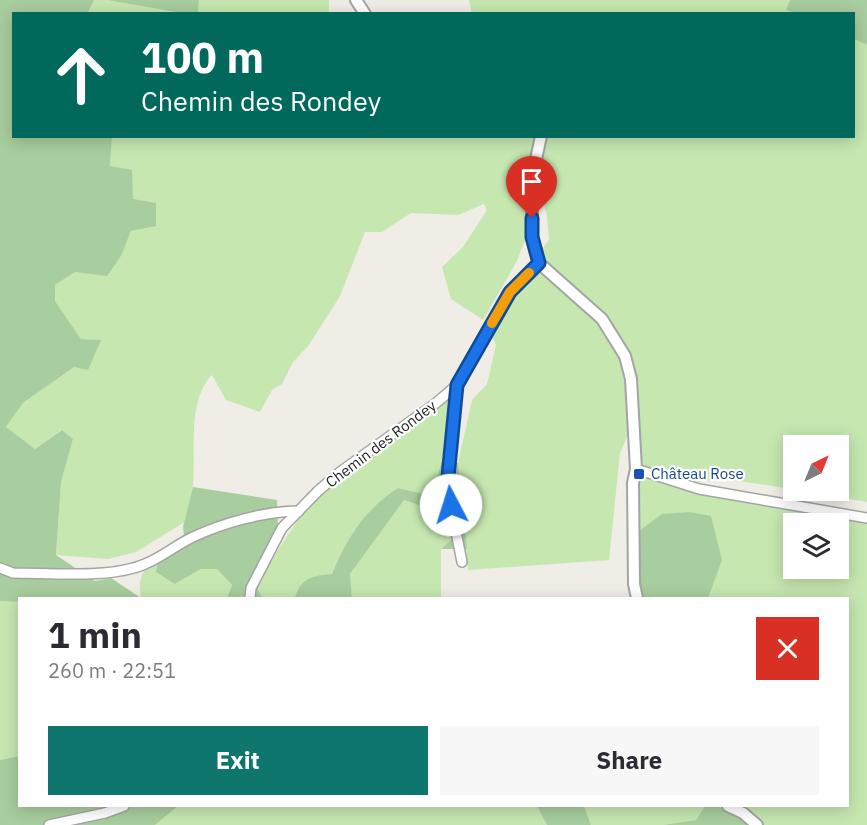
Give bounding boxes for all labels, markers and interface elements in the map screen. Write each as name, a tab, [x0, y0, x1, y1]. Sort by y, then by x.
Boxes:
text: 100 m	[141, 30, 264, 85]
icon: ahead	[42, 36, 120, 114]
text: Chemin des Rondey	[141, 83, 381, 118]
pin	[506, 156, 557, 218]
icon: arrive	[515, 165, 548, 198]
street label: Chemin des Rondey	[322, 396, 440, 491]
north arrow	[783, 435, 849, 501]
map controls	[783, 435, 849, 579]
place label: Château Rose	[651, 464, 744, 483]
marker: Château Rose	[632, 467, 646, 481]
position arrow	[419, 473, 483, 537]
button: layers	[783, 513, 849, 579]
text: 1 min	[48, 611, 142, 658]
button: close	[756, 617, 819, 680]
text: 260 m · 22:51	[48, 657, 176, 684]
button: Exit	[48, 726, 428, 795]
button: Share	[440, 726, 819, 795]

